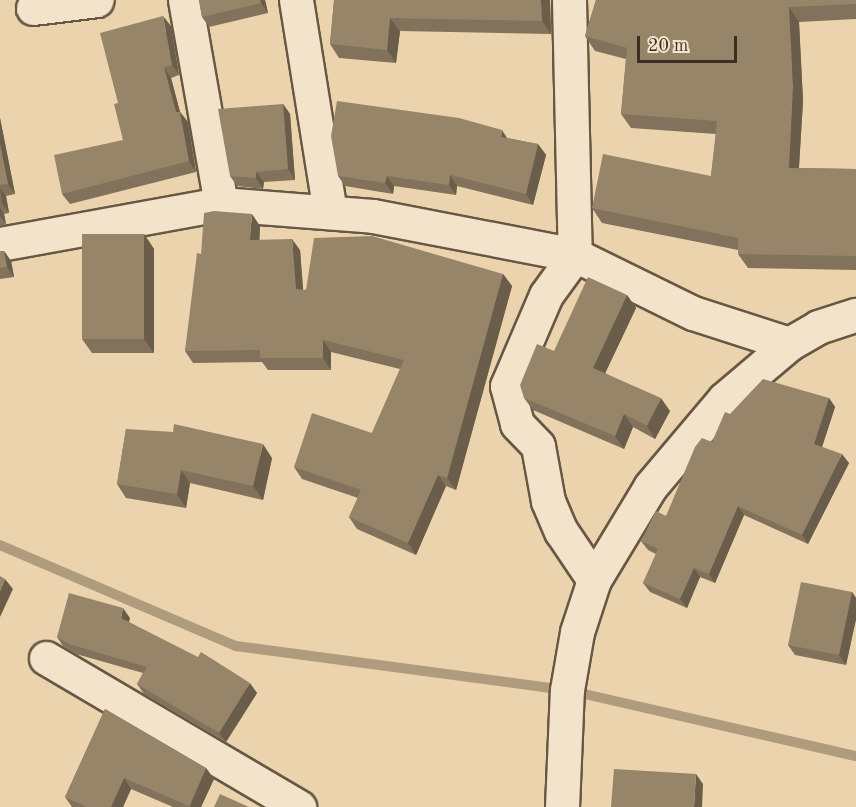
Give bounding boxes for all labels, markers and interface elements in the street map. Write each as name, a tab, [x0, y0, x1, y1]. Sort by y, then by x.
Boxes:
scale bar	[640, 24, 740, 62]
text: 20 m	[648, 37, 688, 55]

